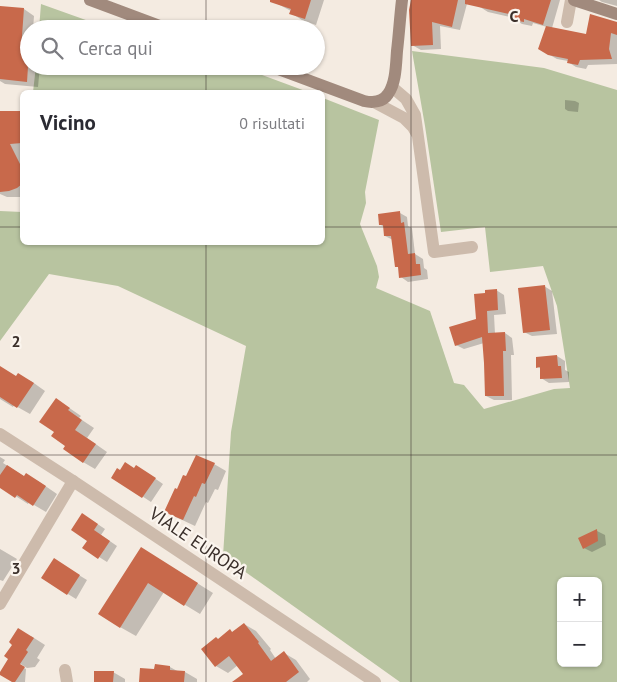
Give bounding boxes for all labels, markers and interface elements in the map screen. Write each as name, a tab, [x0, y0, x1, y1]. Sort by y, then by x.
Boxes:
text: C	[510, 6, 519, 26]
search box	[20, 20, 325, 75]
icon: search	[38, 34, 66, 62]
text: Cerca qui	[78, 36, 153, 60]
text: Vicino	[40, 109, 96, 136]
text: 0 risultati	[239, 113, 305, 133]
text: 2	[11, 331, 21, 351]
street label: VIALE EUROPA	[144, 501, 252, 584]
text: 3	[11, 558, 21, 578]
map controls	[557, 577, 602, 667]
button: +	[557, 577, 602, 622]
button: −	[557, 622, 602, 667]

